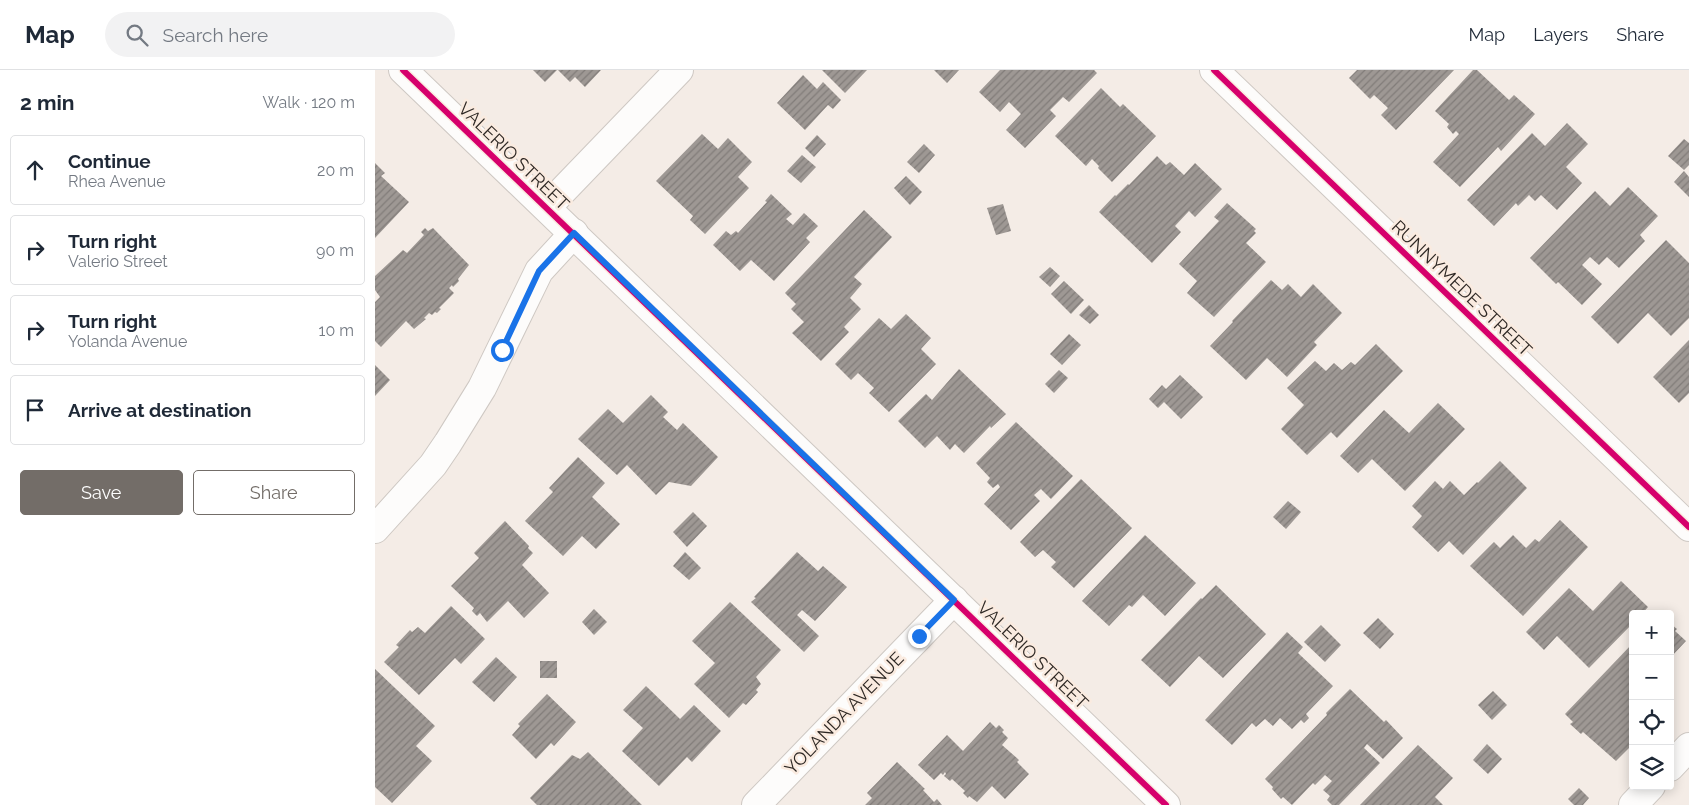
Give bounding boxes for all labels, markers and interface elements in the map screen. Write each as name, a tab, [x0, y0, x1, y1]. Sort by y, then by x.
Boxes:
search box	[105, 12, 455, 57]
text: Map	[25, 20, 75, 49]
icon: search	[123, 21, 151, 49]
text: Search here	[163, 24, 268, 46]
text: Map	[1469, 24, 1505, 45]
text: Layers	[1533, 24, 1588, 45]
text: Share	[1616, 24, 1664, 45]
text: 2 min	[20, 90, 74, 115]
text: Walk · 120 m	[263, 93, 355, 112]
street label: VALERIO STREET	[454, 98, 574, 214]
text: Continue	[68, 150, 151, 172]
icon: ahead	[21, 156, 49, 184]
text: 20 m	[317, 161, 354, 180]
text: Rhea Avenue	[68, 172, 166, 191]
street label: RUNNYMEDE STREET	[1388, 216, 1536, 360]
text: Turn right	[68, 230, 157, 252]
icon: right	[21, 236, 49, 264]
text: 90 m	[316, 241, 354, 260]
text: Valerio Street	[68, 252, 168, 271]
text: Turn right	[68, 310, 157, 332]
icon: right	[21, 316, 49, 344]
text: 10 m	[319, 321, 354, 340]
text: Yolanda Avenue	[68, 332, 187, 351]
route start	[491, 339, 514, 362]
icon: arrive	[21, 396, 49, 424]
text: Arrive at destination	[68, 399, 252, 421]
button: Save	[20, 470, 183, 515]
button: Share	[193, 470, 355, 515]
street label: VALERIO STREET	[973, 597, 1093, 713]
map controls	[1629, 610, 1674, 790]
button: +	[1629, 610, 1674, 655]
route end	[908, 625, 931, 648]
street label: YOLANDA AVENUE	[780, 648, 908, 778]
button: −	[1629, 655, 1674, 700]
button: locate	[1629, 700, 1674, 745]
button: layers	[1629, 745, 1674, 790]

